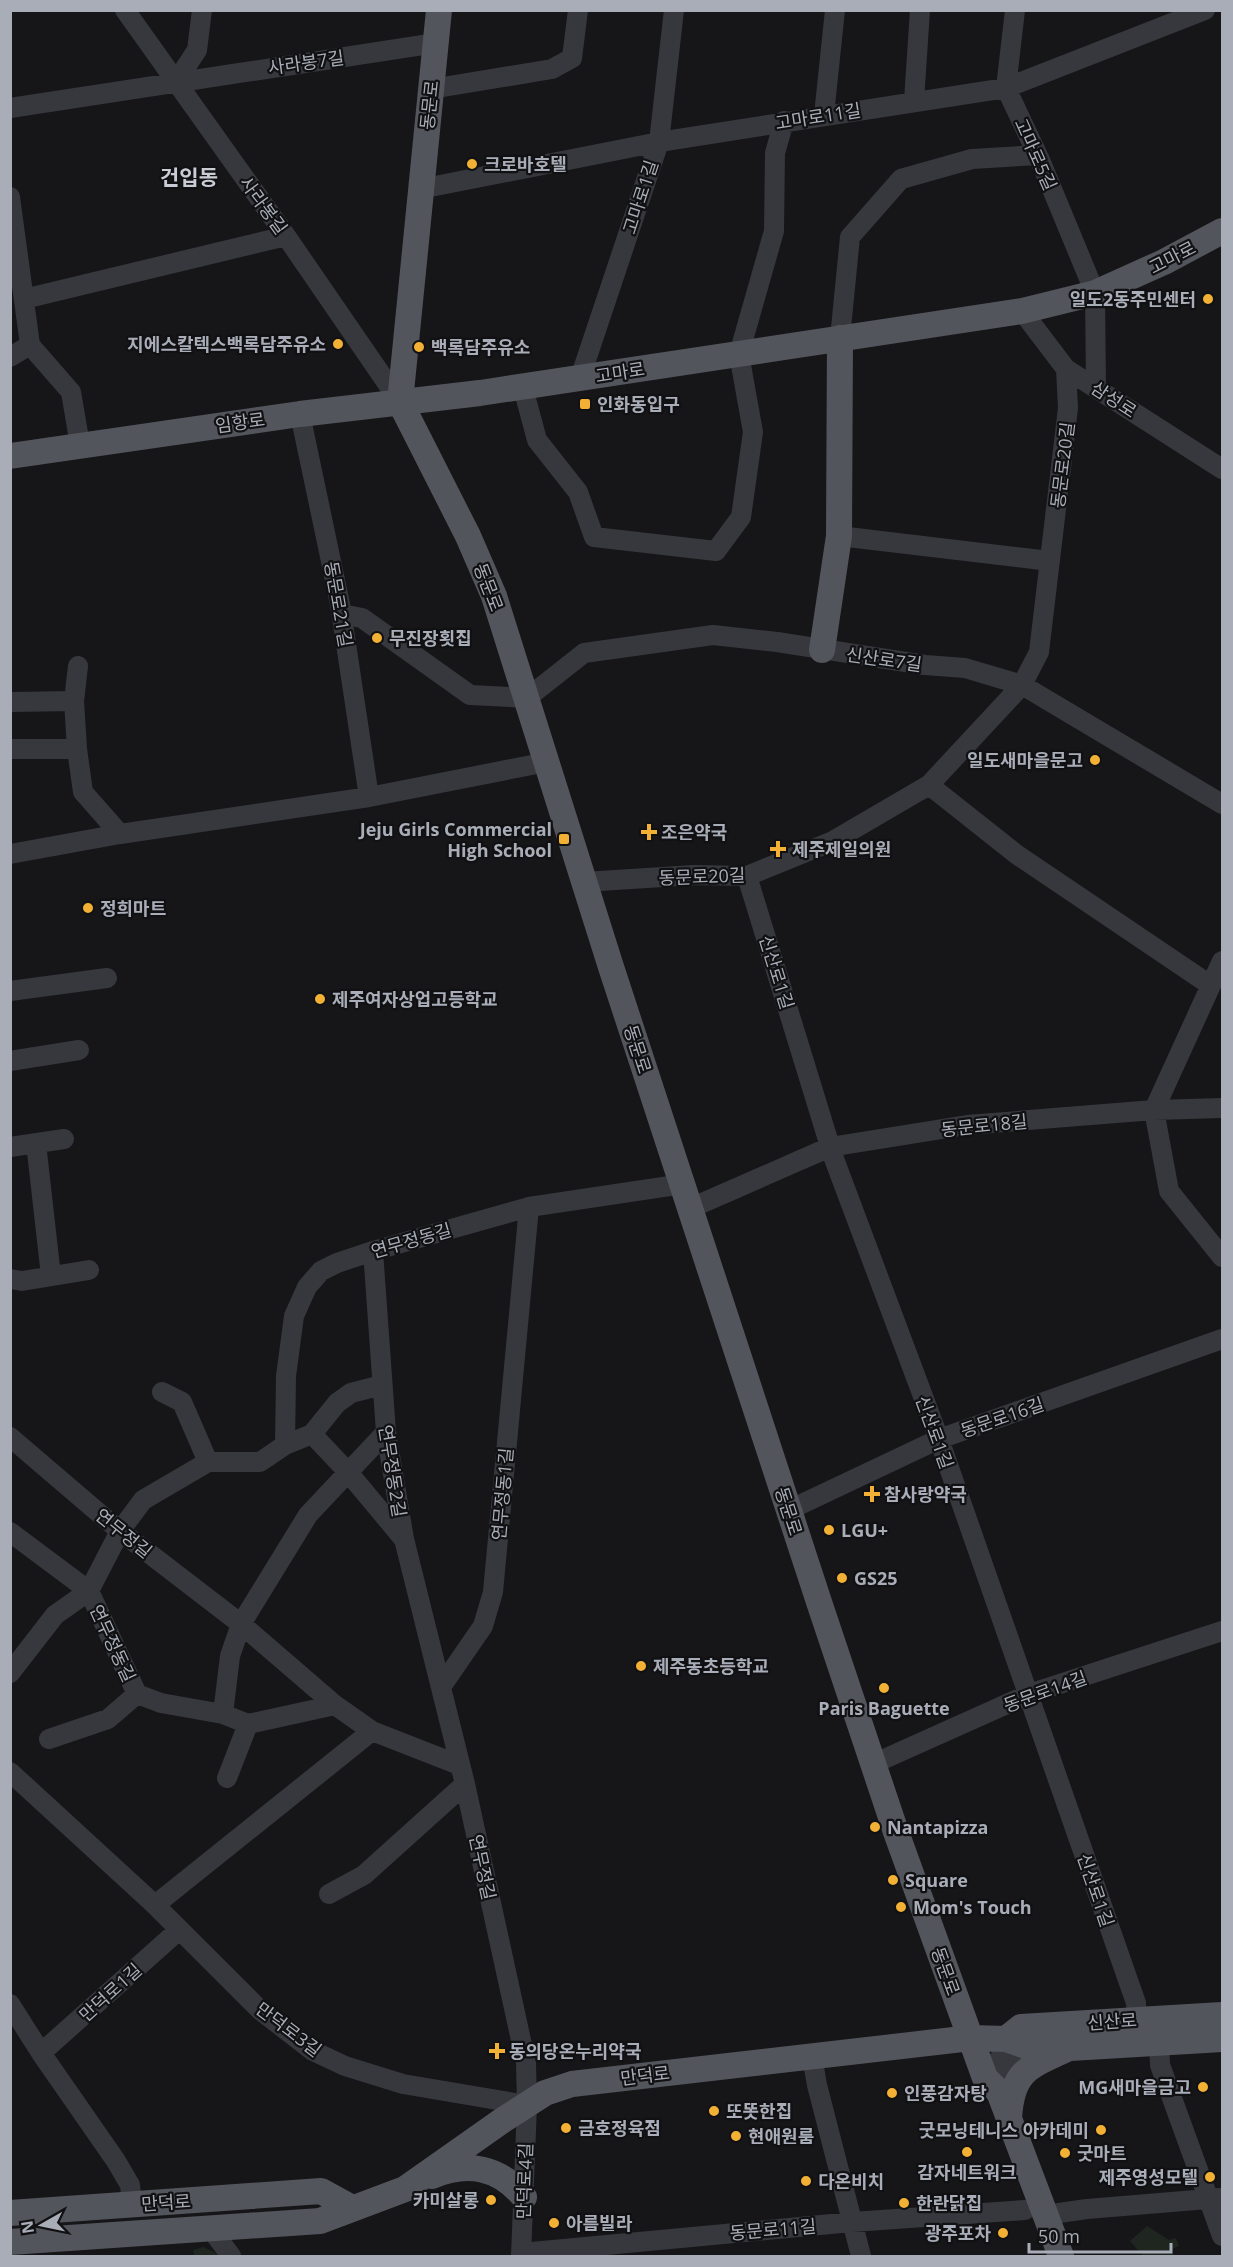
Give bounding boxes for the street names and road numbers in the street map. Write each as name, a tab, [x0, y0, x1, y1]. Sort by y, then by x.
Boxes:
street label: 사라봉7길	[266, 45, 346, 79]
street label: 동문로	[414, 79, 444, 131]
street label: 고마로11길	[773, 97, 863, 135]
street label: 고마로5길	[1009, 114, 1063, 194]
street label: 고마로1길	[617, 157, 663, 237]
street label: 사라봉길	[235, 171, 293, 239]
street label: 고마로	[1144, 235, 1200, 279]
street label: 고마로	[594, 356, 646, 388]
street label: 삼성로	[1087, 375, 1141, 423]
street label: 임항로	[214, 407, 266, 437]
street label: 동문로20길	[1045, 420, 1079, 510]
street label: 동문로21길	[320, 559, 358, 649]
street label: 동문로	[469, 560, 509, 614]
street label: 신산로7길	[844, 642, 924, 676]
street label: 동문로20길	[658, 862, 746, 890]
street label: 신산로1길	[754, 932, 800, 1012]
street label: 동문로	[619, 1022, 657, 1076]
street label: 동문로18길	[940, 1109, 1028, 1141]
street label: 연무정동길	[368, 1217, 454, 1263]
street label: 신산로1길	[911, 1392, 959, 1472]
street label: 동문로16길	[957, 1392, 1047, 1442]
street label: 연무정동2길	[374, 1423, 412, 1519]
street label: 연무정동1길	[486, 1447, 518, 1541]
street label: 동문로	[770, 1484, 808, 1538]
street label: 연무정길	[91, 1503, 157, 1563]
street label: 연무정동길	[85, 1600, 141, 1686]
street label: 동문로14길	[1000, 1665, 1090, 1717]
street label: 연무정길	[464, 1832, 502, 1902]
street label: 신산로1길	[1072, 1850, 1120, 1930]
street label: 동문로	[926, 1944, 966, 1998]
street label: 만덕로1길	[74, 1957, 146, 2027]
street label: 만덕로3길	[251, 1996, 327, 2062]
street label: 신산로	[1086, 2007, 1138, 2035]
street label: 만덕로	[619, 2060, 671, 2090]
street label: 만덕로4길	[511, 2142, 537, 2220]
street label: 만덕로	[140, 2188, 192, 2216]
street label: 동문로11길	[729, 2213, 817, 2245]

